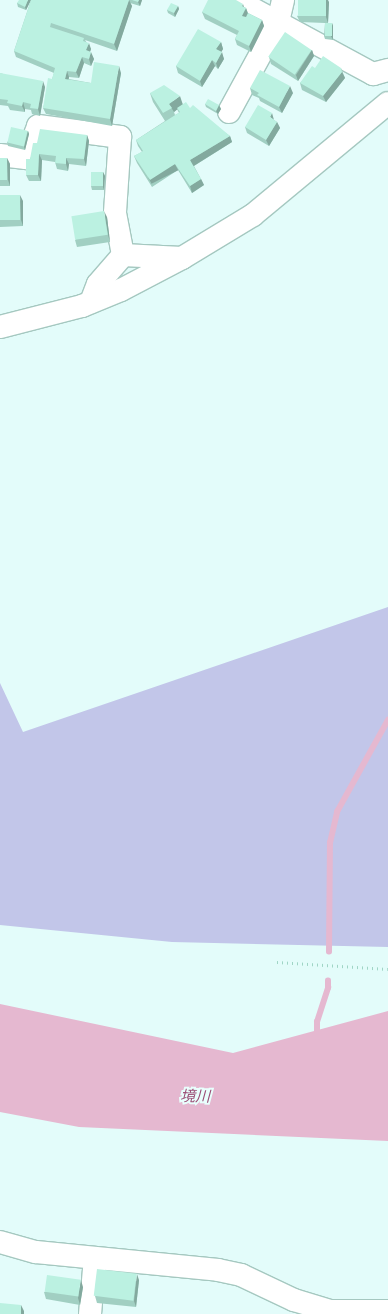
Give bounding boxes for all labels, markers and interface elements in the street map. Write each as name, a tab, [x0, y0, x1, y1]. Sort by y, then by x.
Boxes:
water label: 境川	[180, 1087, 210, 1105]

